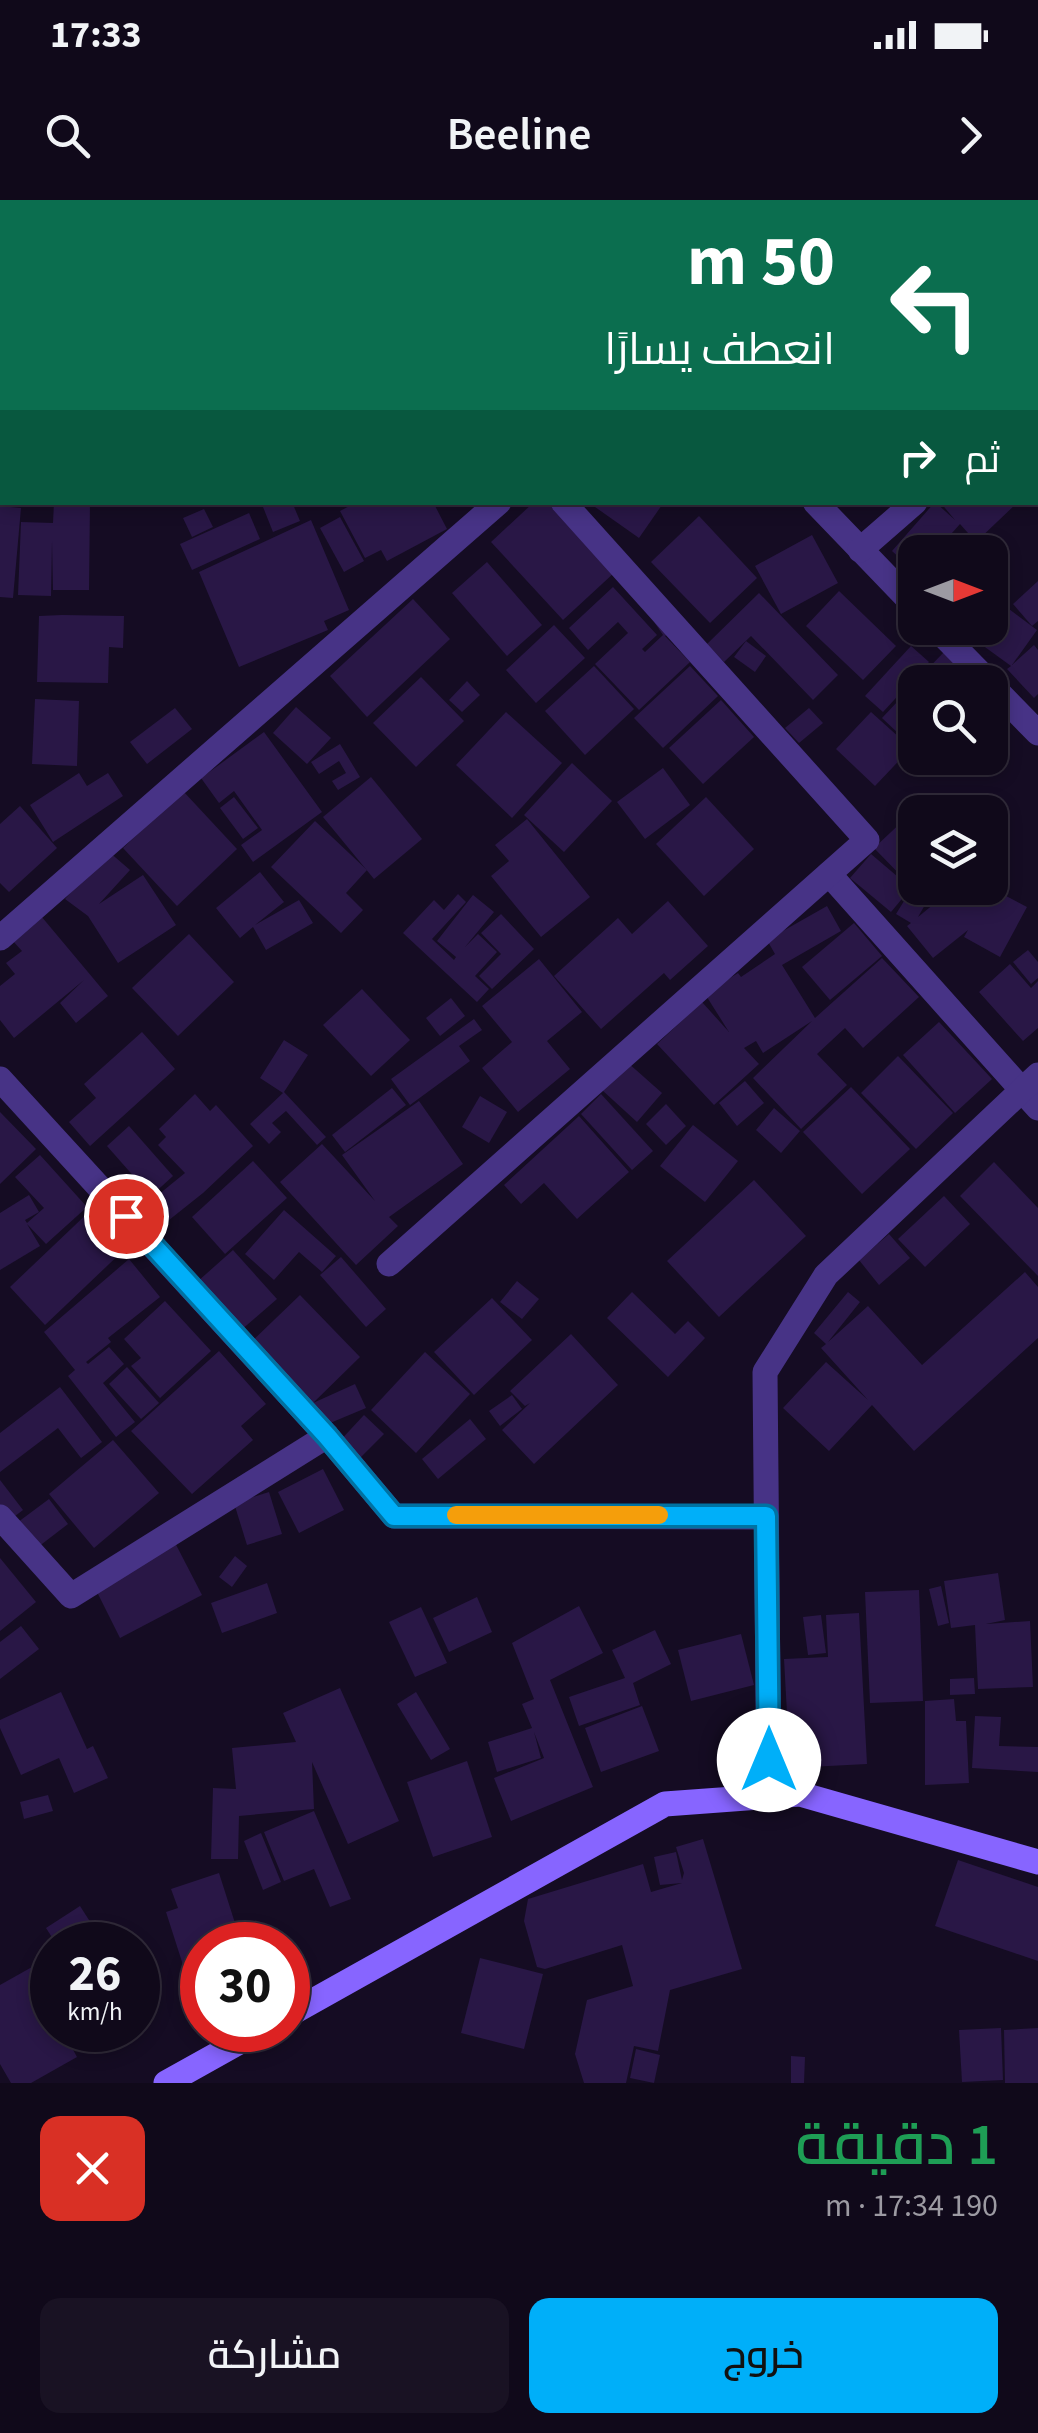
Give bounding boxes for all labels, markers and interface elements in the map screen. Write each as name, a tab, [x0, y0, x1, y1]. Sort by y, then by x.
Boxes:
text: 17:33	[50, 8, 142, 62]
text: Beeline	[447, 103, 591, 167]
icon: search	[40, 108, 95, 163]
icon: forward	[943, 108, 998, 163]
text: 50 m	[687, 212, 835, 312]
icon: left	[870, 240, 1000, 370]
text: انعطف يسارًا	[604, 318, 835, 382]
icon: right	[890, 430, 945, 485]
text: ثم	[965, 433, 1000, 487]
north arrow	[898, 535, 1008, 645]
map controls	[898, 535, 1008, 905]
button: search	[898, 665, 1008, 775]
button: layers	[898, 795, 1008, 905]
pin	[84, 1174, 169, 1259]
icon: arrive	[99, 1189, 154, 1244]
position arrow	[717, 1708, 821, 1812]
speed limit sign: 30	[180, 1922, 310, 2052]
text: 26	[69, 1939, 121, 2010]
text: km/h	[67, 1994, 123, 2030]
text: 1 دقيقة	[795, 2103, 998, 2188]
button: close	[40, 2116, 145, 2221]
text: 190 m · 17:34	[825, 2183, 998, 2229]
button: مشاركة	[40, 2298, 509, 2413]
button: خروج	[529, 2298, 998, 2413]

